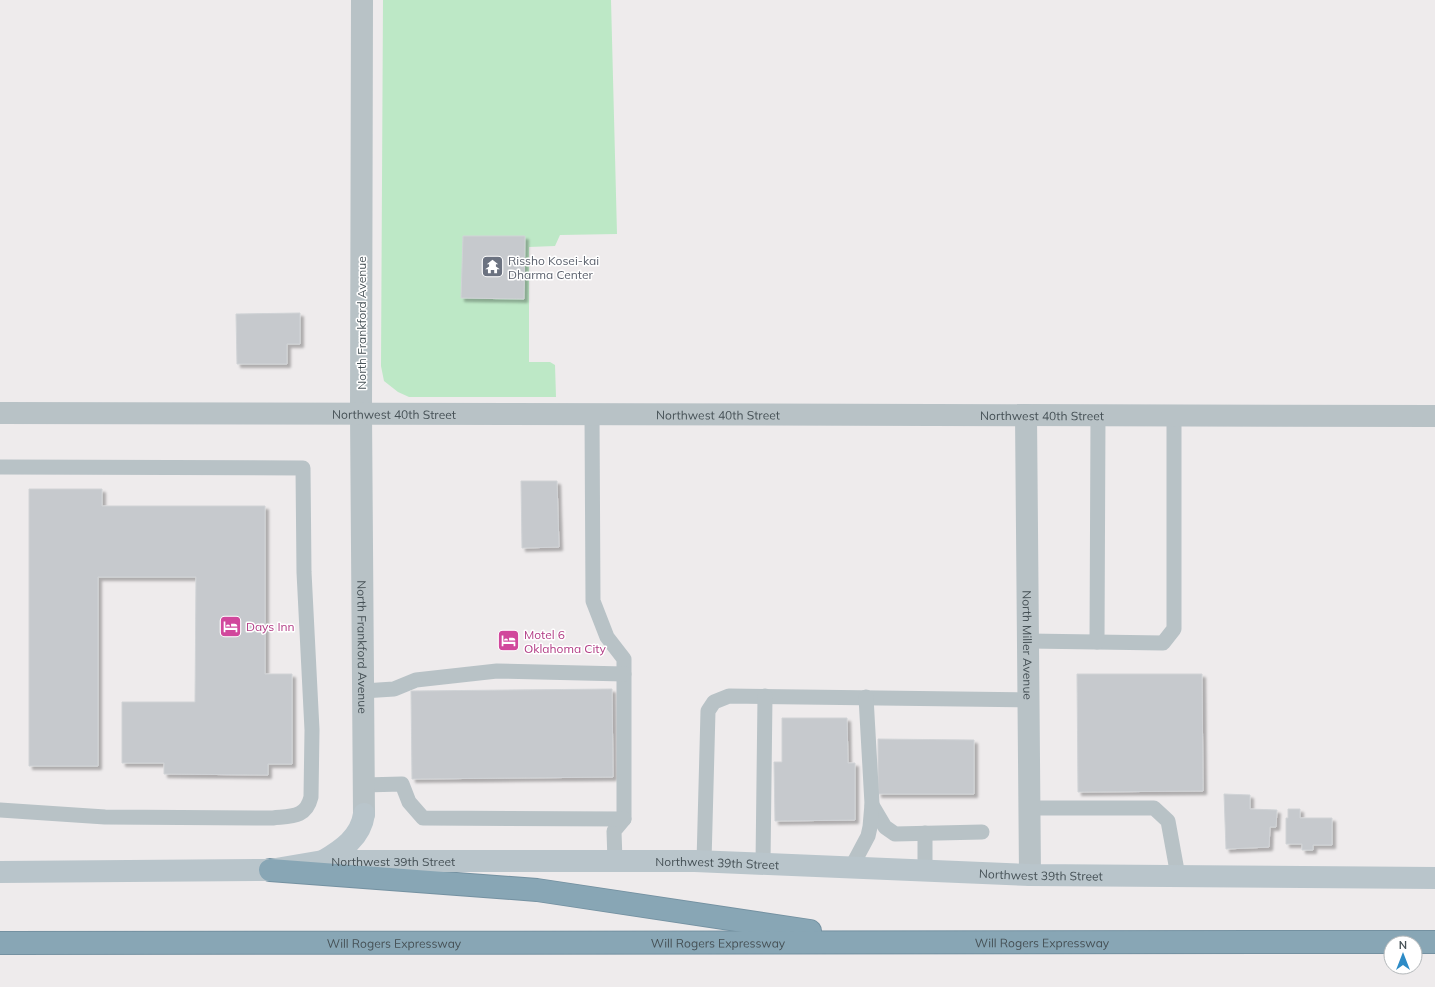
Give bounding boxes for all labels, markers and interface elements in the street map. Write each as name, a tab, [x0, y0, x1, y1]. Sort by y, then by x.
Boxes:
place label: Rissho Kosei-kai Dharma Center	[508, 253, 599, 282]
temple icon: Rissho Kosei-kai Dharma Center	[480, 254, 506, 280]
street label: North Frankford Avenue	[354, 256, 369, 390]
street label: Northwest 40th Street	[332, 406, 456, 421]
street label: Northwest 40th Street	[656, 407, 780, 422]
street label: Northwest 40th Street	[980, 408, 1104, 423]
street label: North Frankford Avenue	[355, 580, 371, 714]
street label: North Miller Avenue	[1020, 590, 1036, 700]
hotel icon: Days Inn	[217, 613, 243, 639]
place label: Days Inn	[246, 619, 295, 634]
place label: Motel 6 Oklahoma City	[524, 627, 607, 656]
hotel icon: Motel 6 Oklahoma City	[495, 628, 521, 654]
street label: Northwest 39th Street	[331, 854, 455, 869]
street label: Northwest 39th Street	[655, 854, 779, 872]
street label: Northwest 39th Street	[979, 865, 1103, 883]
street label: Will Rogers Expressway	[327, 935, 462, 950]
street label: Will Rogers Expressway	[651, 935, 786, 950]
street label: Will Rogers Expressway	[975, 935, 1110, 950]
north arrow	[1383, 935, 1423, 975]
text: N	[1399, 938, 1407, 952]

